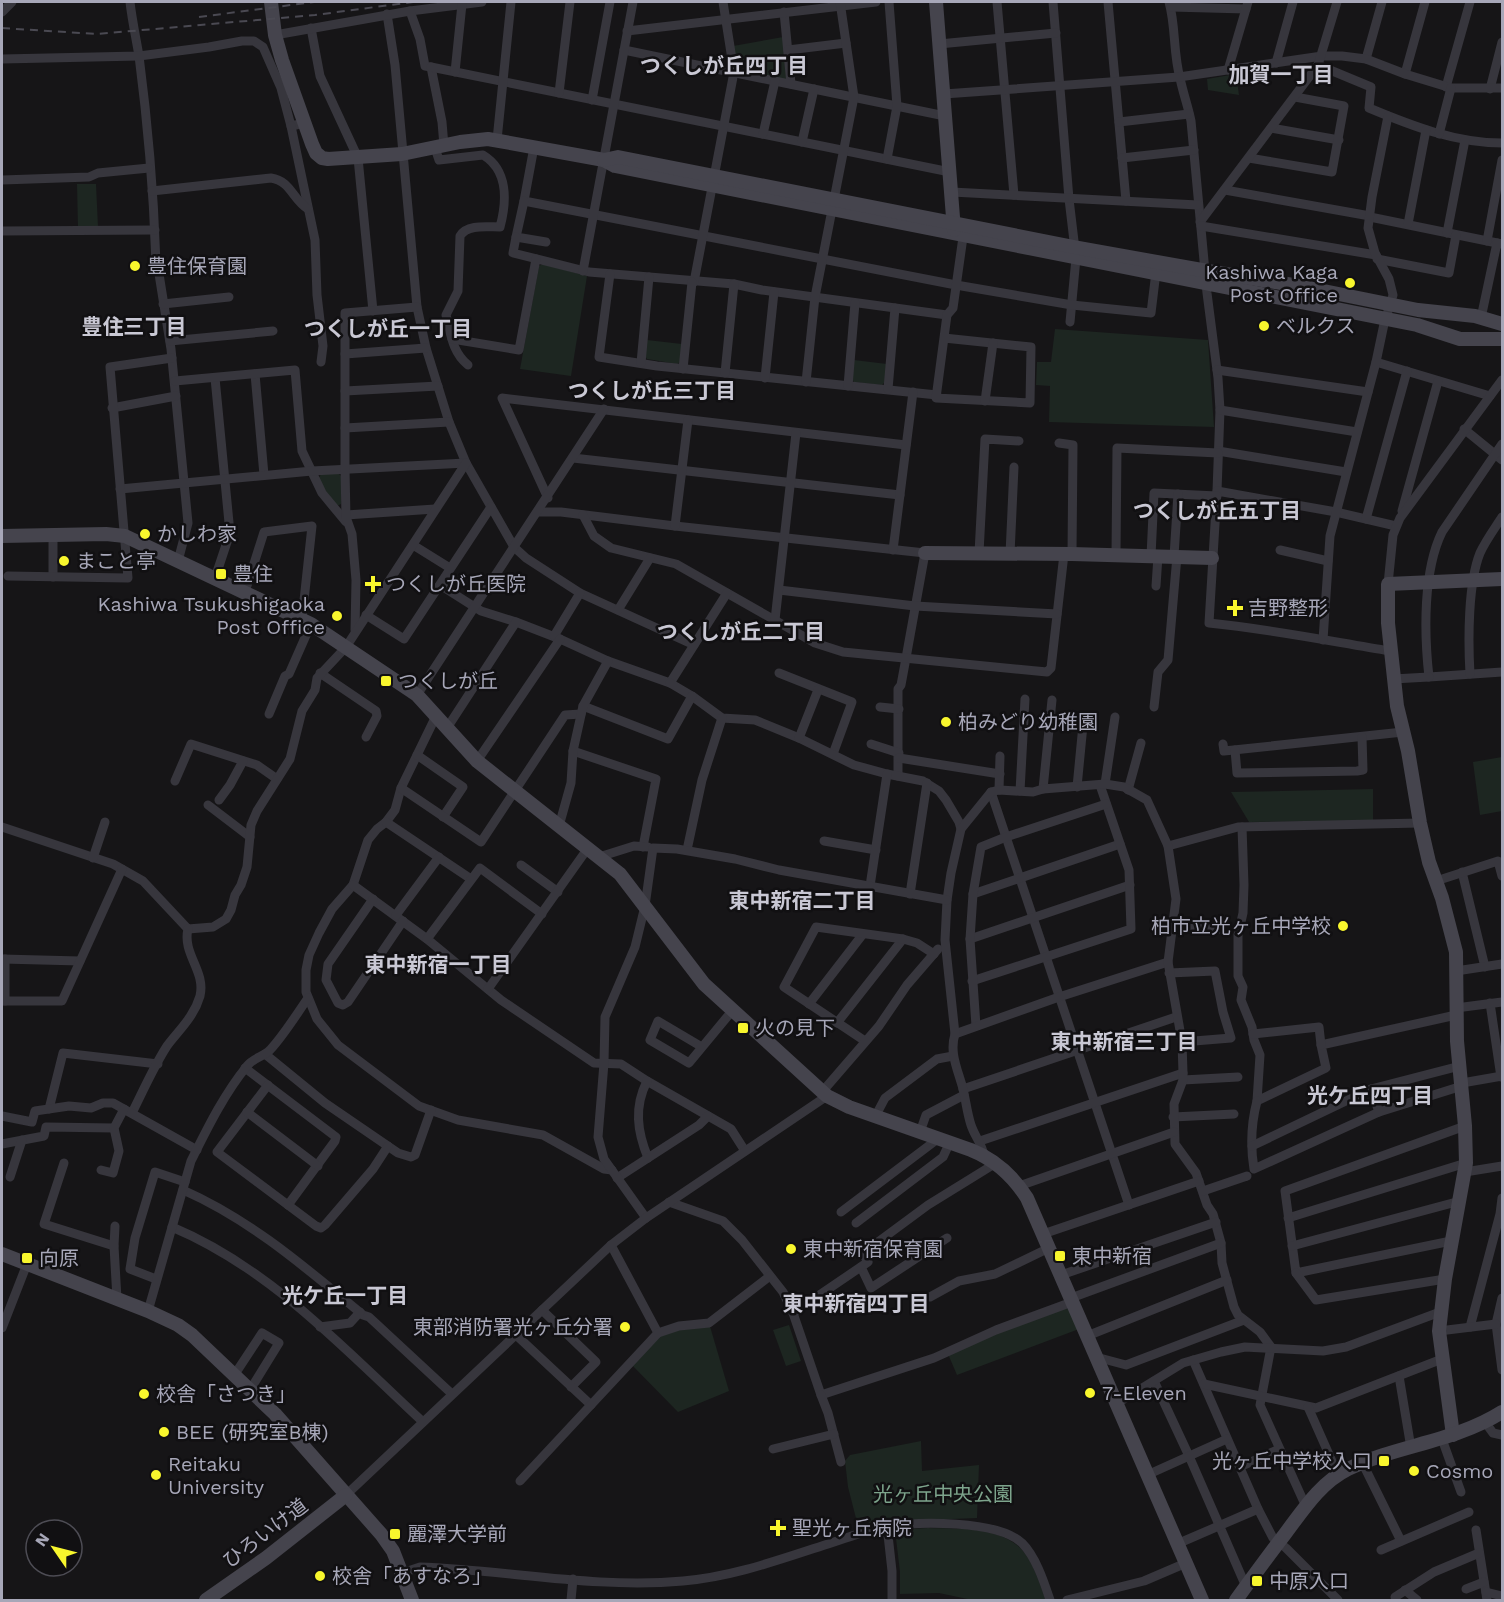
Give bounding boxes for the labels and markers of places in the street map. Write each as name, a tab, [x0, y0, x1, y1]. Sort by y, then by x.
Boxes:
place label: 豊住保育園	[147, 254, 247, 278]
marker: 豊住保育園	[128, 259, 142, 273]
place label: Kashiwa Kaga Post Office	[1205, 260, 1338, 307]
marker: Kashiwa Kaga Post Office	[1343, 276, 1357, 290]
place label: ベルクス	[1276, 314, 1355, 338]
marker: ベルクス	[1257, 319, 1271, 333]
place label: かしわ家	[157, 522, 237, 546]
marker: かしわ家	[138, 527, 152, 541]
place label: まこと亭	[76, 549, 156, 573]
marker: まこと亭	[57, 554, 71, 568]
place label: 豊住	[233, 562, 273, 586]
marker: 豊住	[214, 567, 228, 581]
place label: つくしが丘医院	[386, 572, 526, 596]
marker: つくしが丘医院	[364, 575, 382, 593]
place label: Kashiwa Tsukushigaoka Post Office	[98, 592, 325, 639]
place label: 吉野整形	[1248, 596, 1328, 620]
marker: 吉野整形	[1226, 599, 1244, 617]
marker: Kashiwa Tsukushigaoka Post Office	[330, 609, 344, 623]
place label: つくしが丘	[398, 669, 498, 693]
marker: つくしが丘	[379, 674, 393, 688]
place label: 柏みどり幼稚園	[958, 710, 1098, 734]
marker: 柏みどり幼稚園	[939, 715, 953, 729]
place label: 柏市立光ヶ丘中学校	[1151, 914, 1331, 938]
marker: 柏市立光ヶ丘中学校	[1336, 919, 1350, 933]
place label: 火の見下	[755, 1016, 835, 1040]
marker: 火の見下	[736, 1021, 750, 1035]
place label: 東中新宿保育園	[803, 1237, 943, 1261]
marker: 東中新宿保育園	[784, 1242, 798, 1256]
place label: 東中新宿	[1072, 1244, 1152, 1268]
place label: 向原	[39, 1246, 79, 1270]
marker: 東中新宿	[1053, 1249, 1067, 1263]
marker: 向原	[20, 1251, 34, 1265]
place label: 東部消防署光ヶ丘分署	[413, 1315, 613, 1339]
marker: 東部消防署光ヶ丘分署	[618, 1320, 632, 1334]
place label: 7-Eleven	[1102, 1381, 1187, 1405]
place label: 校舎「さつき」	[156, 1382, 296, 1406]
marker: 7-Eleven	[1083, 1386, 1097, 1400]
marker: 校舎「さつき」	[137, 1387, 151, 1401]
place label: BEE (研究室B棟)	[176, 1420, 328, 1444]
marker: BEE (研究室B棟)	[157, 1425, 171, 1439]
place label: 光ヶ丘中学校入口	[1212, 1449, 1372, 1473]
place label: Reitaku University	[168, 1452, 265, 1499]
marker: 光ヶ丘中学校入口	[1377, 1454, 1391, 1468]
place label: Cosmo	[1426, 1459, 1493, 1483]
marker: Cosmo	[1407, 1464, 1421, 1478]
marker: Reitaku University	[149, 1468, 163, 1482]
place label: 聖光ヶ丘病院	[792, 1516, 912, 1540]
marker: 聖光ヶ丘病院	[769, 1519, 787, 1537]
place label: 麗澤大学前	[407, 1522, 507, 1546]
marker: 麗澤大学前	[388, 1527, 402, 1541]
place label: 校舎「あすなろ」	[332, 1564, 492, 1588]
marker: 校舎「あすなろ」	[313, 1569, 327, 1583]
place label: 中原入口	[1269, 1569, 1349, 1593]
marker: 中原入口	[1250, 1574, 1264, 1588]

